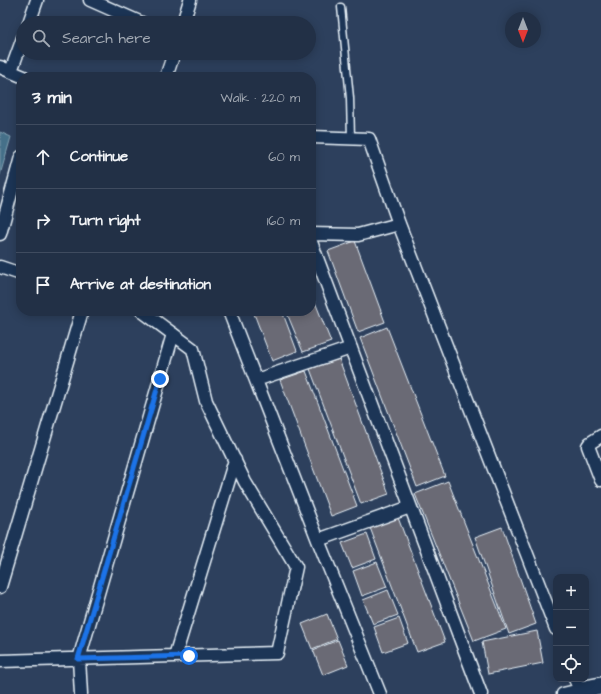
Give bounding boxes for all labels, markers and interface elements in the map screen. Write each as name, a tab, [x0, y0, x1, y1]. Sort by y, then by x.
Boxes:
north arrow	[505, 12, 541, 48]
search box	[16, 16, 316, 60]
icon: search	[30, 27, 52, 49]
text: Search here	[62, 28, 151, 49]
text: 3 min	[32, 86, 72, 110]
text: Walk · 220 m	[220, 89, 300, 107]
icon: ahead	[32, 146, 54, 168]
text: Continue	[70, 146, 128, 167]
text: 60 m	[268, 148, 300, 166]
icon: right	[32, 210, 54, 232]
text: Turn right	[70, 210, 141, 231]
text: 160 m	[267, 212, 300, 230]
icon: arrive	[32, 274, 54, 296]
text: Arrive at destination	[70, 274, 211, 295]
route end	[151, 370, 169, 388]
map controls	[553, 574, 589, 682]
button: +	[553, 574, 589, 610]
button: −	[553, 610, 589, 646]
button: locate	[553, 646, 589, 682]
route start	[180, 647, 198, 665]

